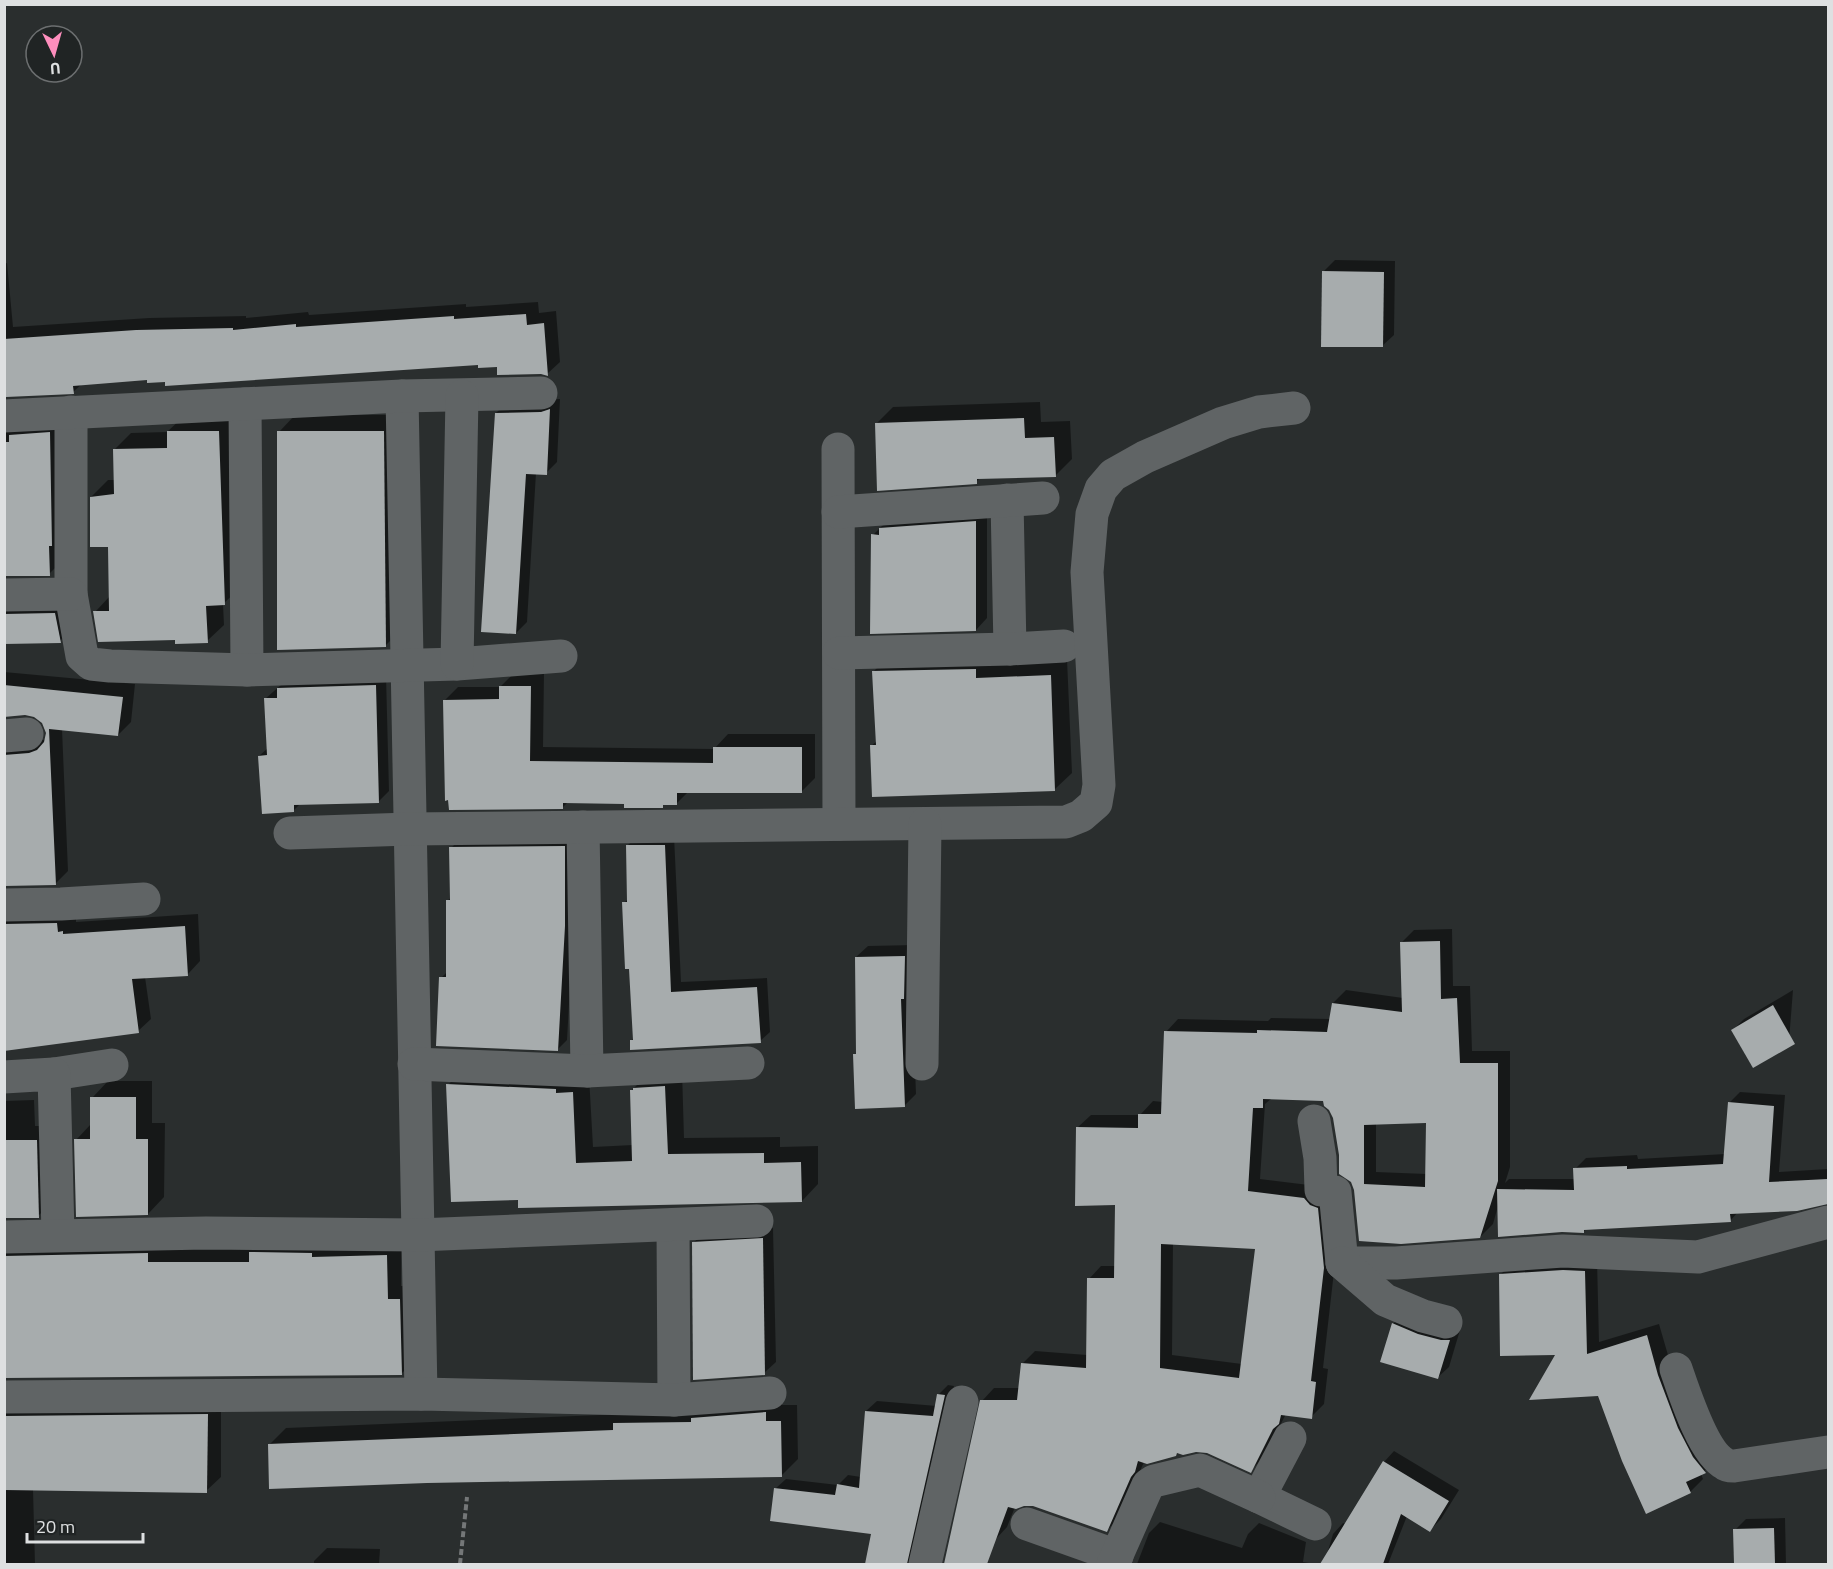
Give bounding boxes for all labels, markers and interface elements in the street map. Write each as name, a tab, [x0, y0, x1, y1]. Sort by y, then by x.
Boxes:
north arrow	[24, 24, 84, 84]
text: U	[49, 57, 62, 81]
scale bar	[27, 1506, 142, 1544]
text: 20 m	[36, 1513, 75, 1540]

